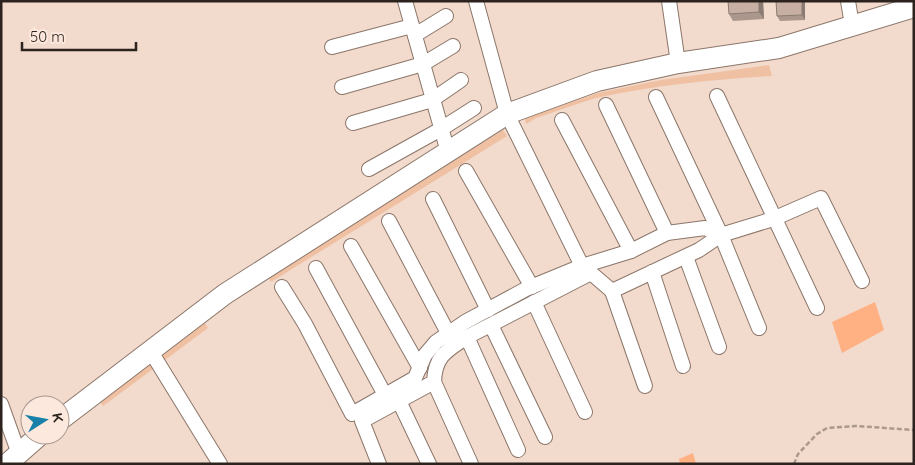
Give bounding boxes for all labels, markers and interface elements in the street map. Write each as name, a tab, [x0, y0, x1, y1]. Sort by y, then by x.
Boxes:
scale bar	[22, 20, 136, 52]
text: 50 m	[30, 27, 65, 46]
north arrow	[20, 395, 70, 445]
text: K	[48, 411, 67, 424]

